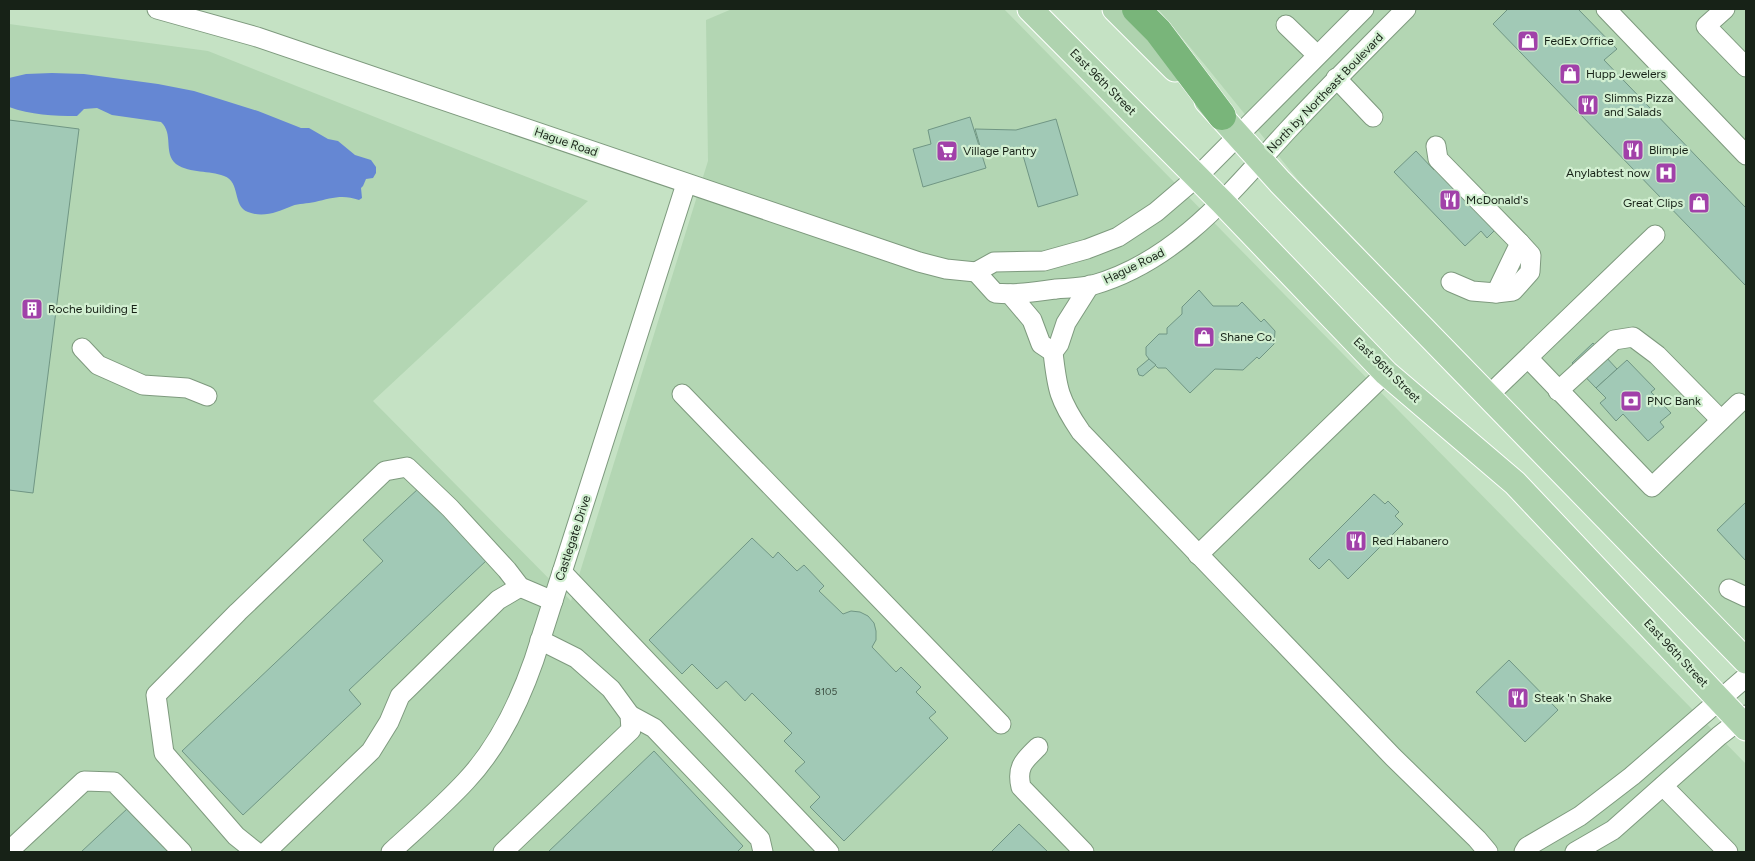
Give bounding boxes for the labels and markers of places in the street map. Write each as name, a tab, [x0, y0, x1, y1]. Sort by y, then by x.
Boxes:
shop icon: FedEx Office	[1516, 29, 1540, 53]
place label: FedEx Office	[1544, 34, 1614, 48]
shop icon: Hupp Jewelers	[1558, 62, 1582, 86]
place label: Hupp Jewelers	[1586, 67, 1666, 81]
place label: Slimms Pizza and Salads	[1604, 91, 1673, 119]
restaurant icon: Slimms Pizza and Salads	[1576, 93, 1600, 117]
restaurant icon: Blimpie	[1621, 138, 1645, 162]
supermarket icon: Village Pantry	[935, 139, 959, 163]
place label: Blimpie	[1649, 143, 1689, 157]
place label: Village Pantry	[963, 144, 1037, 158]
hospital icon: Anylabtest now	[1654, 161, 1678, 185]
place label: Anylabtest now	[1566, 166, 1651, 180]
restaurant icon: McDonald's	[1438, 188, 1462, 212]
shop icon: Great Clips	[1687, 191, 1711, 215]
place label: McDonald's	[1466, 193, 1529, 207]
place label: Great Clips	[1623, 196, 1683, 210]
building icon: Roche building E	[20, 297, 44, 321]
place label: Roche building E	[48, 302, 138, 316]
shop icon: Shane Co.	[1192, 325, 1216, 349]
place label: Shane Co.	[1220, 330, 1275, 344]
bank icon: PNC Bank	[1619, 389, 1643, 413]
place label: PNC Bank	[1647, 394, 1701, 408]
restaurant icon: Red Habanero	[1344, 529, 1368, 553]
place label: Red Habanero	[1372, 534, 1449, 548]
restaurant icon: Steak 'n Shake	[1506, 686, 1530, 710]
place label: Steak 'n Shake	[1534, 691, 1612, 705]

